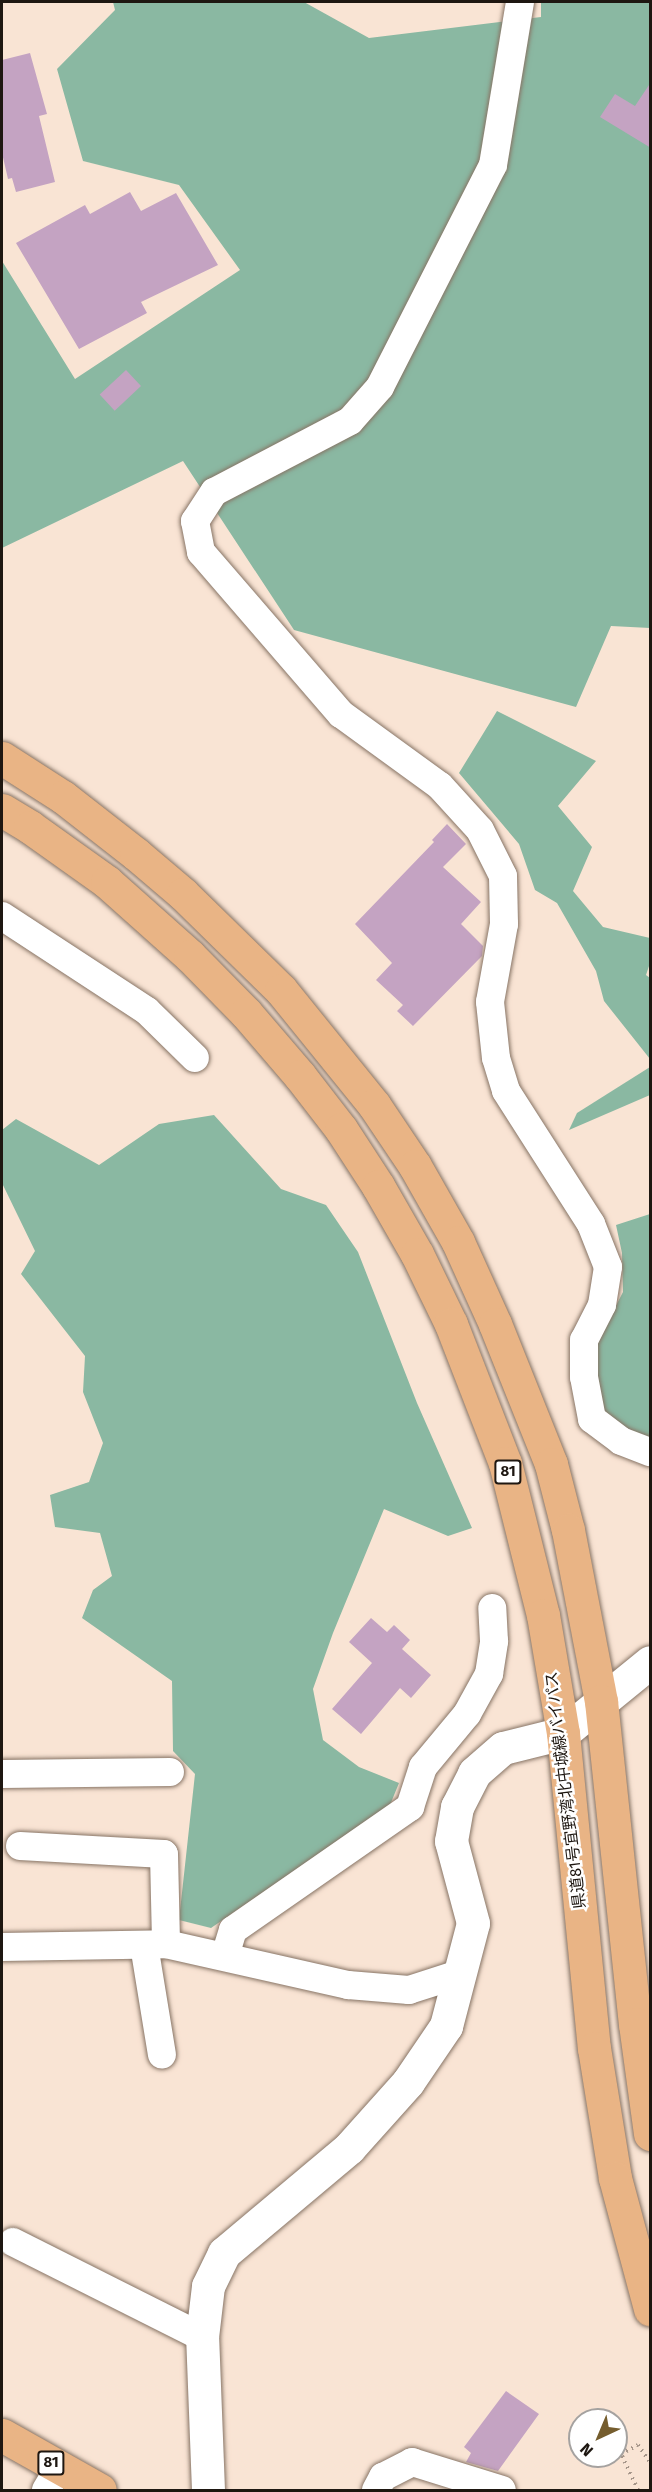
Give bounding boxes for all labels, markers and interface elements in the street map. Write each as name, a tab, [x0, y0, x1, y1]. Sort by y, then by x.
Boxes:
road number: 81	[493, 1460, 523, 1484]
street label: 県道81号宜野湾北中城線バイパス	[542, 1670, 590, 1910]
north arrow	[568, 2408, 628, 2468]
text: N	[576, 2439, 597, 2460]
road number: 81	[36, 2451, 66, 2475]

